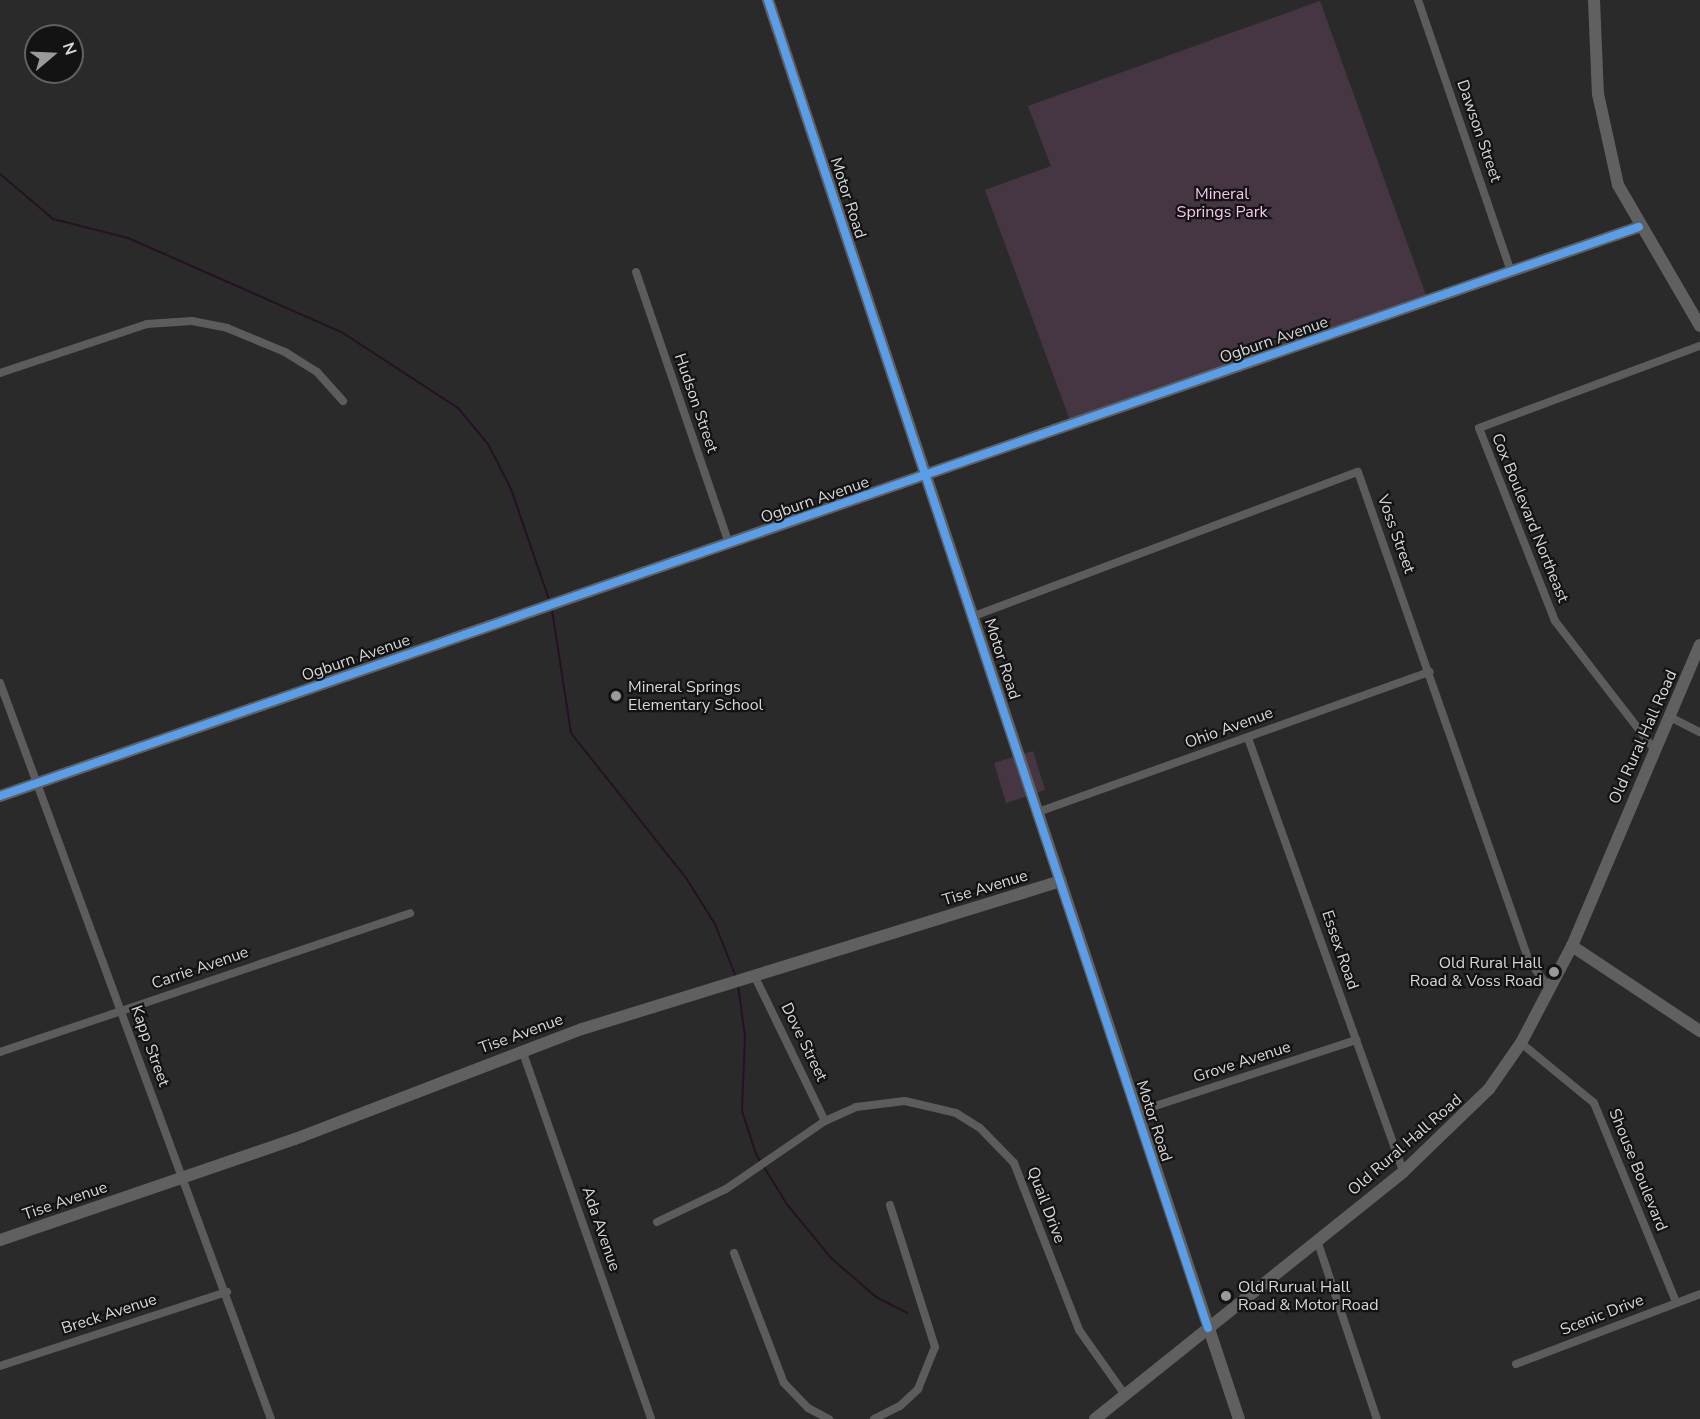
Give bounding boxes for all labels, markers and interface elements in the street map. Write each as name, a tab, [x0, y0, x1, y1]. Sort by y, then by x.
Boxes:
north arrow	[24, 24, 84, 84]
text: N	[57, 40, 81, 58]
street label: Dawson Street	[1453, 77, 1505, 185]
street label: Motor Road	[826, 155, 870, 241]
park label: Mineral Springs Park	[1177, 184, 1267, 222]
street label: Ogburn Avenue	[1217, 312, 1331, 368]
street label: Hudson Street	[670, 351, 722, 455]
street label: Cox Boulevard Northeast	[1487, 431, 1573, 605]
street label: Ogburn Avenue	[758, 472, 872, 528]
street label: Voss Street	[1373, 492, 1419, 576]
street label: Motor Road	[980, 616, 1024, 702]
street label: Ogburn Avenue	[299, 630, 413, 686]
street label: Old Rural Hall Road	[1605, 667, 1681, 807]
place label: Mineral Springs Elementary School	[628, 677, 763, 715]
marker: Mineral Springs Elementary School	[609, 689, 623, 703]
street label: Ohio Avenue	[1182, 703, 1276, 753]
street label: Tise Avenue	[940, 866, 1030, 910]
street label: Essex Road	[1317, 908, 1363, 992]
street label: Carrie Avenue	[149, 942, 251, 994]
place label: Old Rural Hall Road & Voss Road	[1410, 953, 1542, 991]
marker: Old Rural Hall Road & Voss Road	[1547, 965, 1561, 979]
street label: Dove Street	[777, 1000, 831, 1084]
street label: Kapp Street	[126, 1003, 174, 1089]
street label: Tise Avenue	[476, 1010, 566, 1058]
street label: Grove Avenue	[1191, 1037, 1293, 1087]
street label: Motor Road	[1132, 1078, 1176, 1164]
street label: Old Rural Hall Road	[1344, 1090, 1466, 1200]
street label: Shouse Boulevard	[1605, 1106, 1671, 1234]
street label: Quail Drive	[1023, 1164, 1069, 1246]
street label: Tise Avenue	[20, 1178, 110, 1224]
street label: Ada Avenue	[578, 1184, 624, 1274]
place label: Old Rurual Hall Road & Motor Road	[1238, 1277, 1379, 1315]
marker: Old Rurual Hall Road & Motor Road	[1219, 1289, 1233, 1303]
street label: Breck Avenue	[59, 1290, 159, 1338]
street label: Scenic Drive	[1558, 1290, 1646, 1340]

